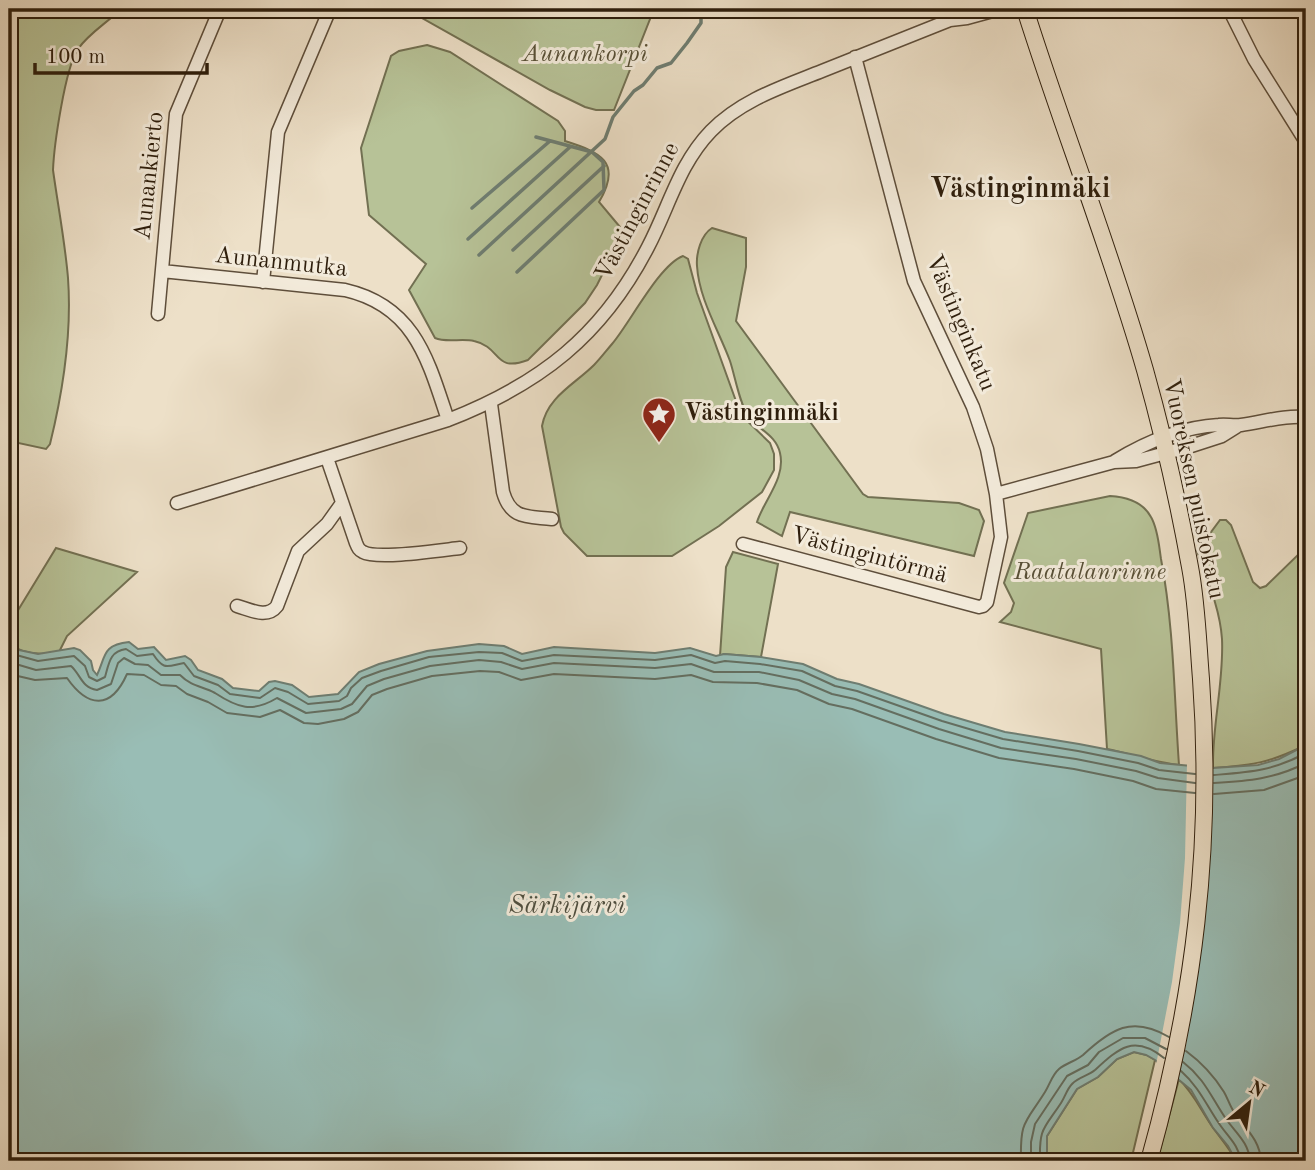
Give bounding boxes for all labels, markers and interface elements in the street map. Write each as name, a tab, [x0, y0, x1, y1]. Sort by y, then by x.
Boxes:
scale bar	[35, 32, 206, 76]
park label: Aunankorpi	[520, 43, 648, 67]
text: 100 m	[46, 47, 105, 68]
street label: Aunankierto	[131, 111, 169, 241]
street label: Västinginrinne	[591, 139, 685, 285]
district label: Västinginmäki	[930, 176, 1110, 204]
street label: Aunanmutka	[213, 244, 349, 282]
street label: Västinginkatu	[921, 251, 999, 395]
street label: Vuoreksen puistokatu	[1158, 377, 1228, 602]
place icon: Västinginmäki	[640, 395, 678, 444]
place label: Västinginmäki	[684, 402, 839, 426]
street label: Västingintörmä	[788, 524, 950, 588]
park label: Raatalanrinne	[1013, 561, 1167, 585]
water label: Särkijärvi	[508, 893, 626, 919]
north arrow	[1214, 1068, 1284, 1138]
text: N	[1245, 1078, 1267, 1102]

